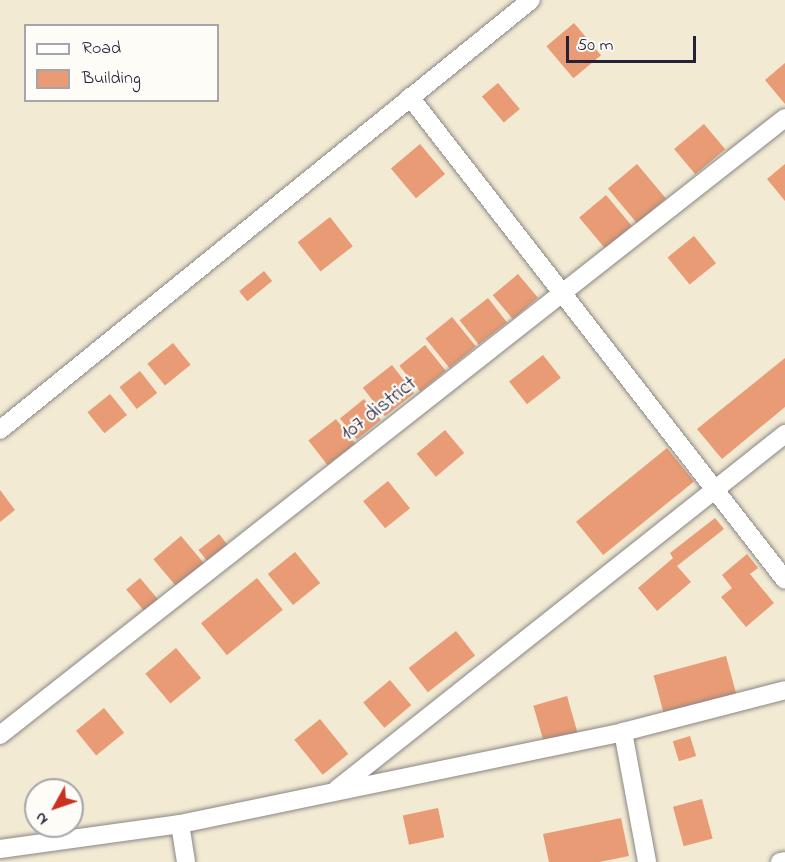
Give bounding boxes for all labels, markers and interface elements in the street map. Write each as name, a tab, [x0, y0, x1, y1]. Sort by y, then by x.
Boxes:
legend	[24, 24, 219, 102]
scale bar	[569, 24, 700, 62]
text: 50 m	[577, 33, 614, 59]
text: Road	[82, 36, 121, 62]
text: Building	[82, 66, 141, 92]
street label: 107 district	[336, 371, 422, 447]
north arrow	[24, 778, 84, 838]
text: N	[29, 806, 54, 830]

